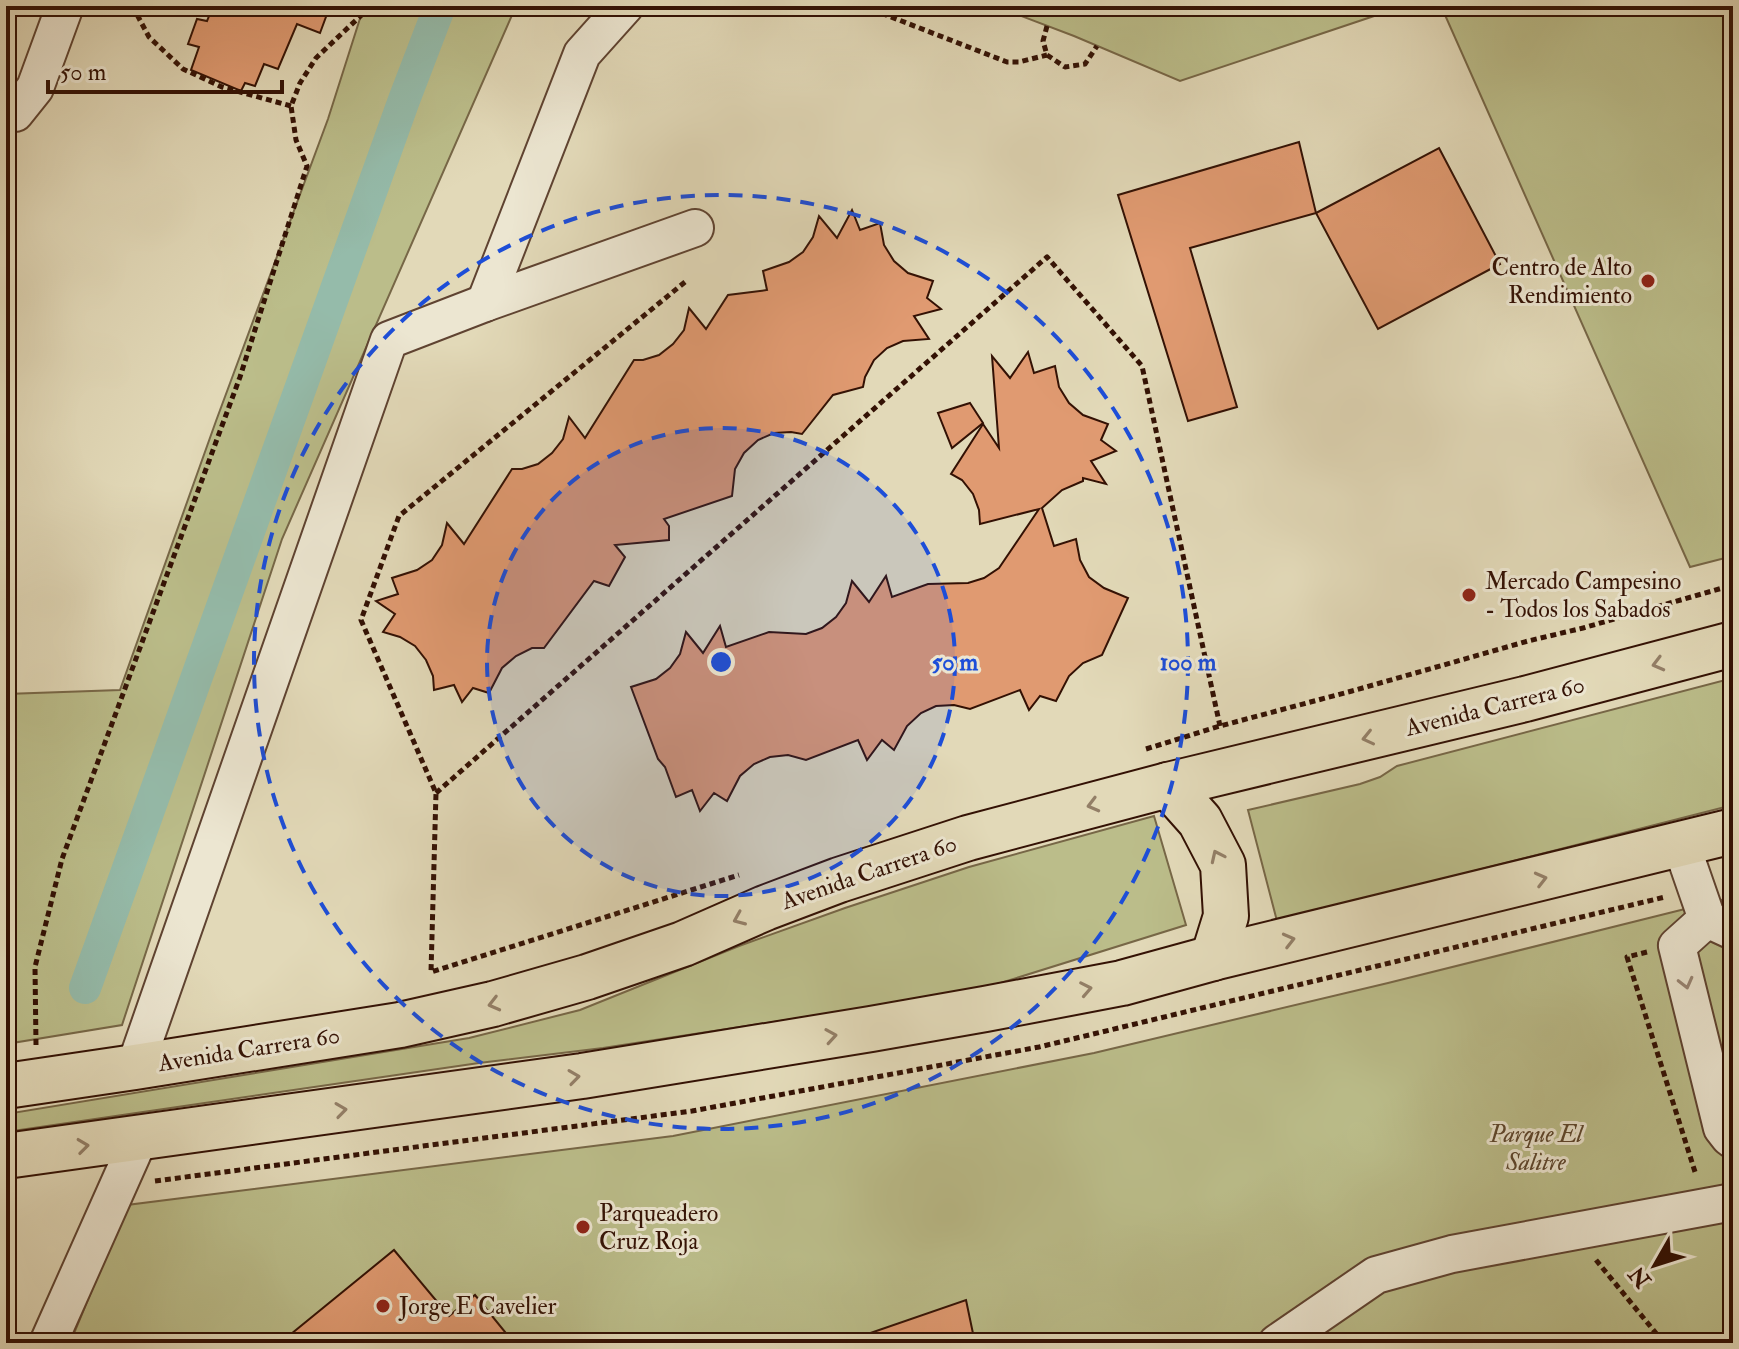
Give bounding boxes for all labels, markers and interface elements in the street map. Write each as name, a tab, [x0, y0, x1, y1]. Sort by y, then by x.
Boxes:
scale bar	[48, 44, 282, 94]
text: 50 m	[60, 57, 107, 88]
place label: Centro de Alto Rendimiento	[1492, 252, 1632, 311]
marker: Centro de Alto Rendimiento	[1639, 272, 1657, 290]
place label: Mercado Campesino - Todos los Sabados	[1485, 566, 1681, 625]
marker: Mercado Campesino - Todos los Sabados	[1460, 586, 1478, 604]
text: 50 m	[932, 647, 979, 678]
text: 100 m	[1160, 647, 1217, 678]
centre of rings	[707, 648, 735, 676]
one-way arrow	[1651, 655, 1665, 671]
street label: Avenida Carrera 60	[1401, 669, 1588, 744]
one-way arrow	[1362, 729, 1375, 746]
one-way arrow	[1086, 795, 1100, 812]
street label: Avenida Carrera 60	[776, 828, 961, 917]
one-way arrow	[1211, 849, 1227, 864]
one-way arrow	[1534, 871, 1548, 888]
one-way arrow	[733, 910, 747, 926]
one-way arrow	[1281, 932, 1295, 949]
one-way arrow	[1677, 975, 1694, 989]
one-way arrow	[1080, 982, 1093, 999]
one-way arrow	[487, 994, 501, 1011]
street label: Avenida Carrera 60	[155, 1020, 342, 1079]
one-way arrow	[824, 1028, 837, 1045]
one-way arrow	[567, 1069, 581, 1086]
one-way arrow	[334, 1102, 348, 1119]
park label: Parque El Salitre	[1488, 1119, 1585, 1178]
one-way arrow	[76, 1138, 90, 1155]
place label: Parqueadero Cruz Roja	[599, 1198, 718, 1257]
marker: Parqueadero Cruz Roja	[574, 1218, 592, 1236]
north arrow	[1615, 1225, 1695, 1305]
text: N	[1623, 1260, 1658, 1294]
place label: Jorge E Cavelier	[398, 1291, 556, 1322]
marker: Jorge E Cavelier	[374, 1297, 392, 1315]

